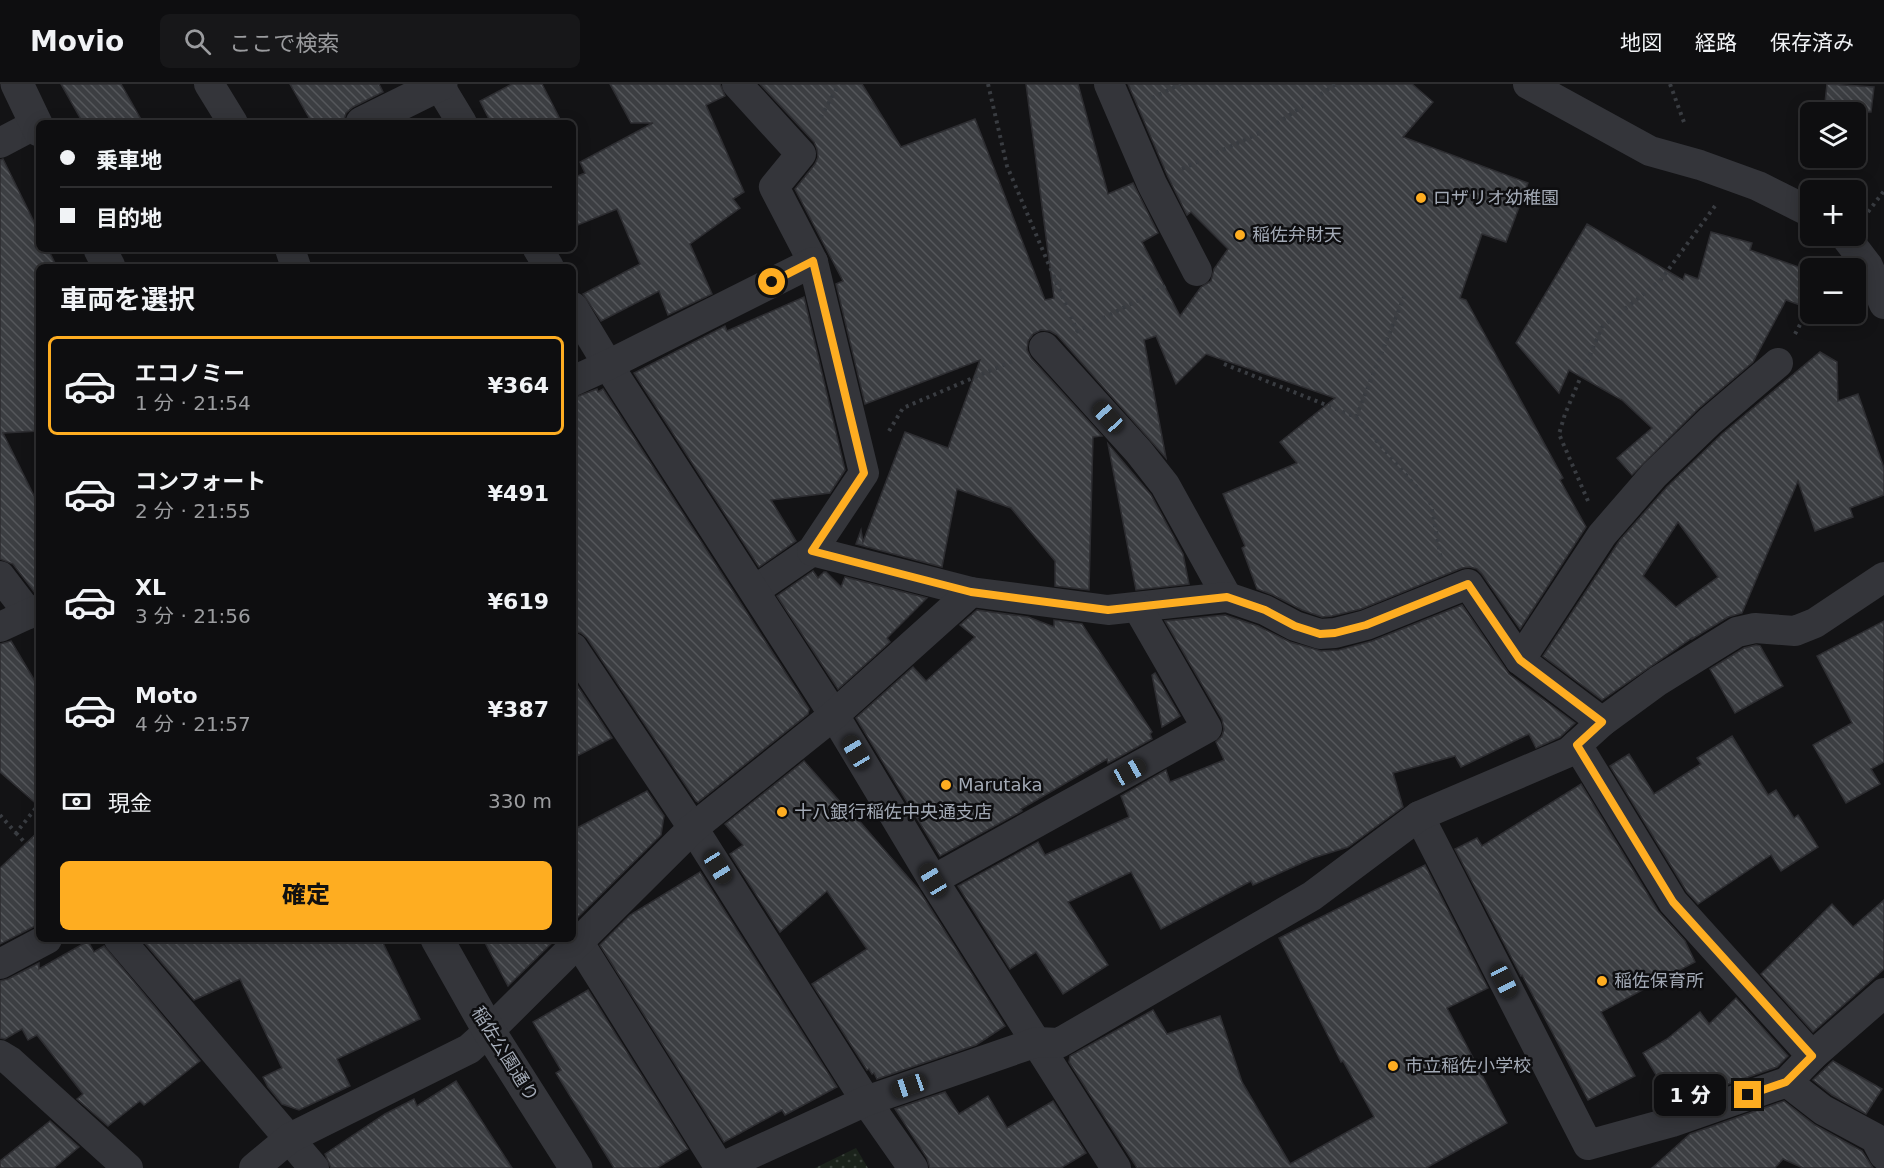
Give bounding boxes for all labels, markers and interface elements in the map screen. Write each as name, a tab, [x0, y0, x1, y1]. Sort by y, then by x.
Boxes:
search box	[160, 14, 580, 68]
text: Movio	[30, 25, 124, 58]
icon: search	[181, 25, 214, 58]
text: ここで検索	[229, 31, 339, 56]
text: 地図	[1620, 31, 1662, 55]
text: 経路	[1695, 31, 1737, 55]
text: 保存済み	[1770, 31, 1854, 55]
map controls	[1800, 102, 1866, 324]
button: layers	[1800, 102, 1866, 168]
text: 乗車地	[96, 148, 162, 173]
button: +	[1800, 180, 1866, 246]
place label: ロザリオ幼稚園	[1433, 187, 1559, 208]
marker: ロザリオ幼稚園	[1414, 191, 1428, 205]
text: 目的地	[96, 206, 162, 231]
place label: 稲佐弁財天	[1252, 224, 1342, 245]
marker: 稲佐弁財天	[1233, 228, 1247, 242]
button: −	[1800, 258, 1866, 324]
route start	[758, 268, 785, 295]
text: 車両を選択	[60, 284, 195, 315]
icon: car	[63, 359, 117, 413]
text: エコノミー	[135, 361, 245, 386]
text: ¥364	[488, 373, 549, 398]
text: 1 分 · 21:54	[135, 391, 251, 415]
car	[1089, 398, 1127, 436]
icon: car	[63, 467, 117, 521]
text: コンフォート	[135, 469, 266, 494]
text: ¥491	[488, 481, 549, 506]
text: 2 分 · 21:55	[135, 499, 251, 523]
icon: car	[63, 575, 117, 629]
text: XL	[135, 575, 166, 600]
text: ¥619	[488, 589, 549, 614]
text: 3 分 · 21:56	[135, 604, 251, 628]
icon: car	[63, 683, 117, 737]
text: Moto	[135, 683, 198, 708]
text: ¥387	[488, 697, 549, 722]
text: 4 分 · 21:57	[135, 712, 251, 736]
car	[839, 732, 873, 772]
car	[1109, 755, 1149, 789]
place label: Marutaka	[958, 774, 1043, 795]
marker: Marutaka	[939, 778, 953, 792]
icon: cash	[60, 785, 93, 818]
text: 330 m	[488, 789, 552, 813]
text: 現金	[108, 791, 152, 816]
place label: 十八銀行稲佐中央通支店	[794, 801, 992, 822]
marker: 十八銀行稲佐中央通支店	[775, 805, 789, 819]
car	[701, 847, 735, 887]
car	[916, 860, 950, 900]
button: 確定	[60, 861, 552, 930]
car	[1488, 961, 1520, 1001]
place label: 稲佐保育所	[1614, 970, 1704, 991]
marker: 稲佐保育所	[1595, 974, 1609, 988]
street label: 稲佐公園通り	[468, 1002, 543, 1105]
place label: 市立稲佐小学校	[1405, 1055, 1531, 1076]
marker: 市立稲佐小学校	[1386, 1059, 1400, 1073]
car	[889, 1072, 929, 1100]
callout: 1 分	[1655, 1074, 1727, 1116]
route end	[1734, 1081, 1761, 1108]
text: 1 分	[1670, 1083, 1710, 1107]

